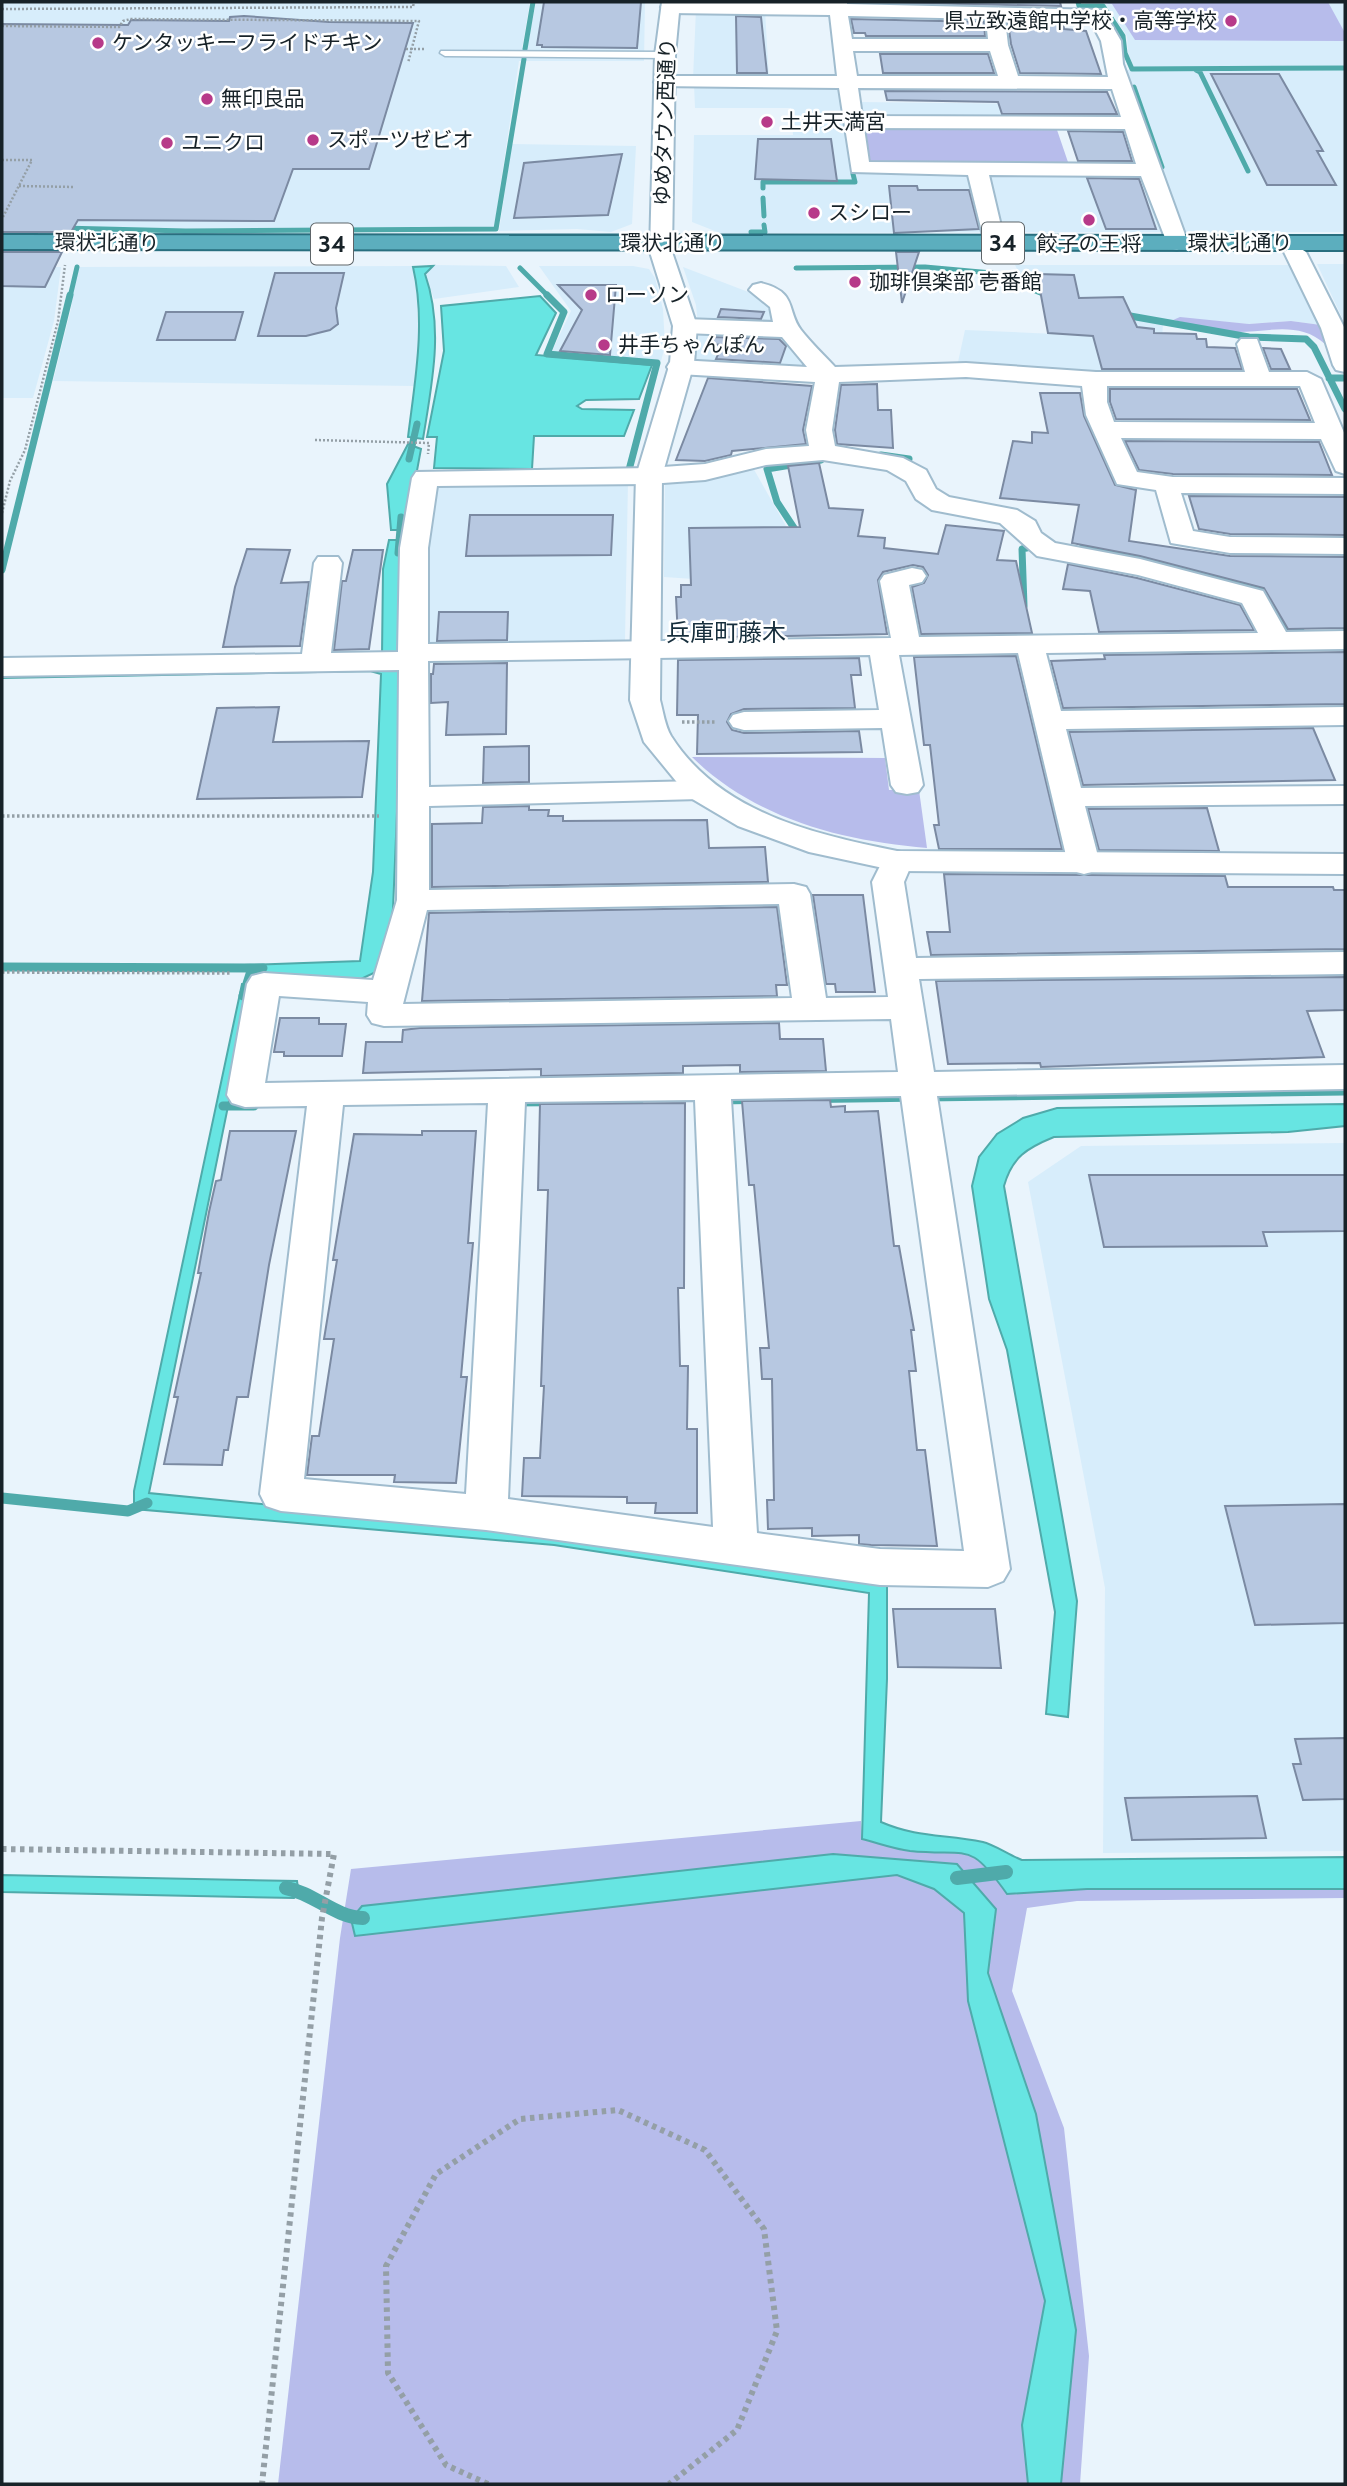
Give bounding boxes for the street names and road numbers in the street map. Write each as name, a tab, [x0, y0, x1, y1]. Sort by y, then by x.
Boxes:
street label: ゆめタウン西通り	[649, 38, 680, 206]
road number: 34	[982, 223, 1024, 264]
road number: 34	[311, 224, 353, 264]
street label: 環状北通り	[54, 229, 160, 256]
street label: 環状北通り	[621, 230, 726, 255]
street label: 環状北通り	[1188, 230, 1293, 255]

